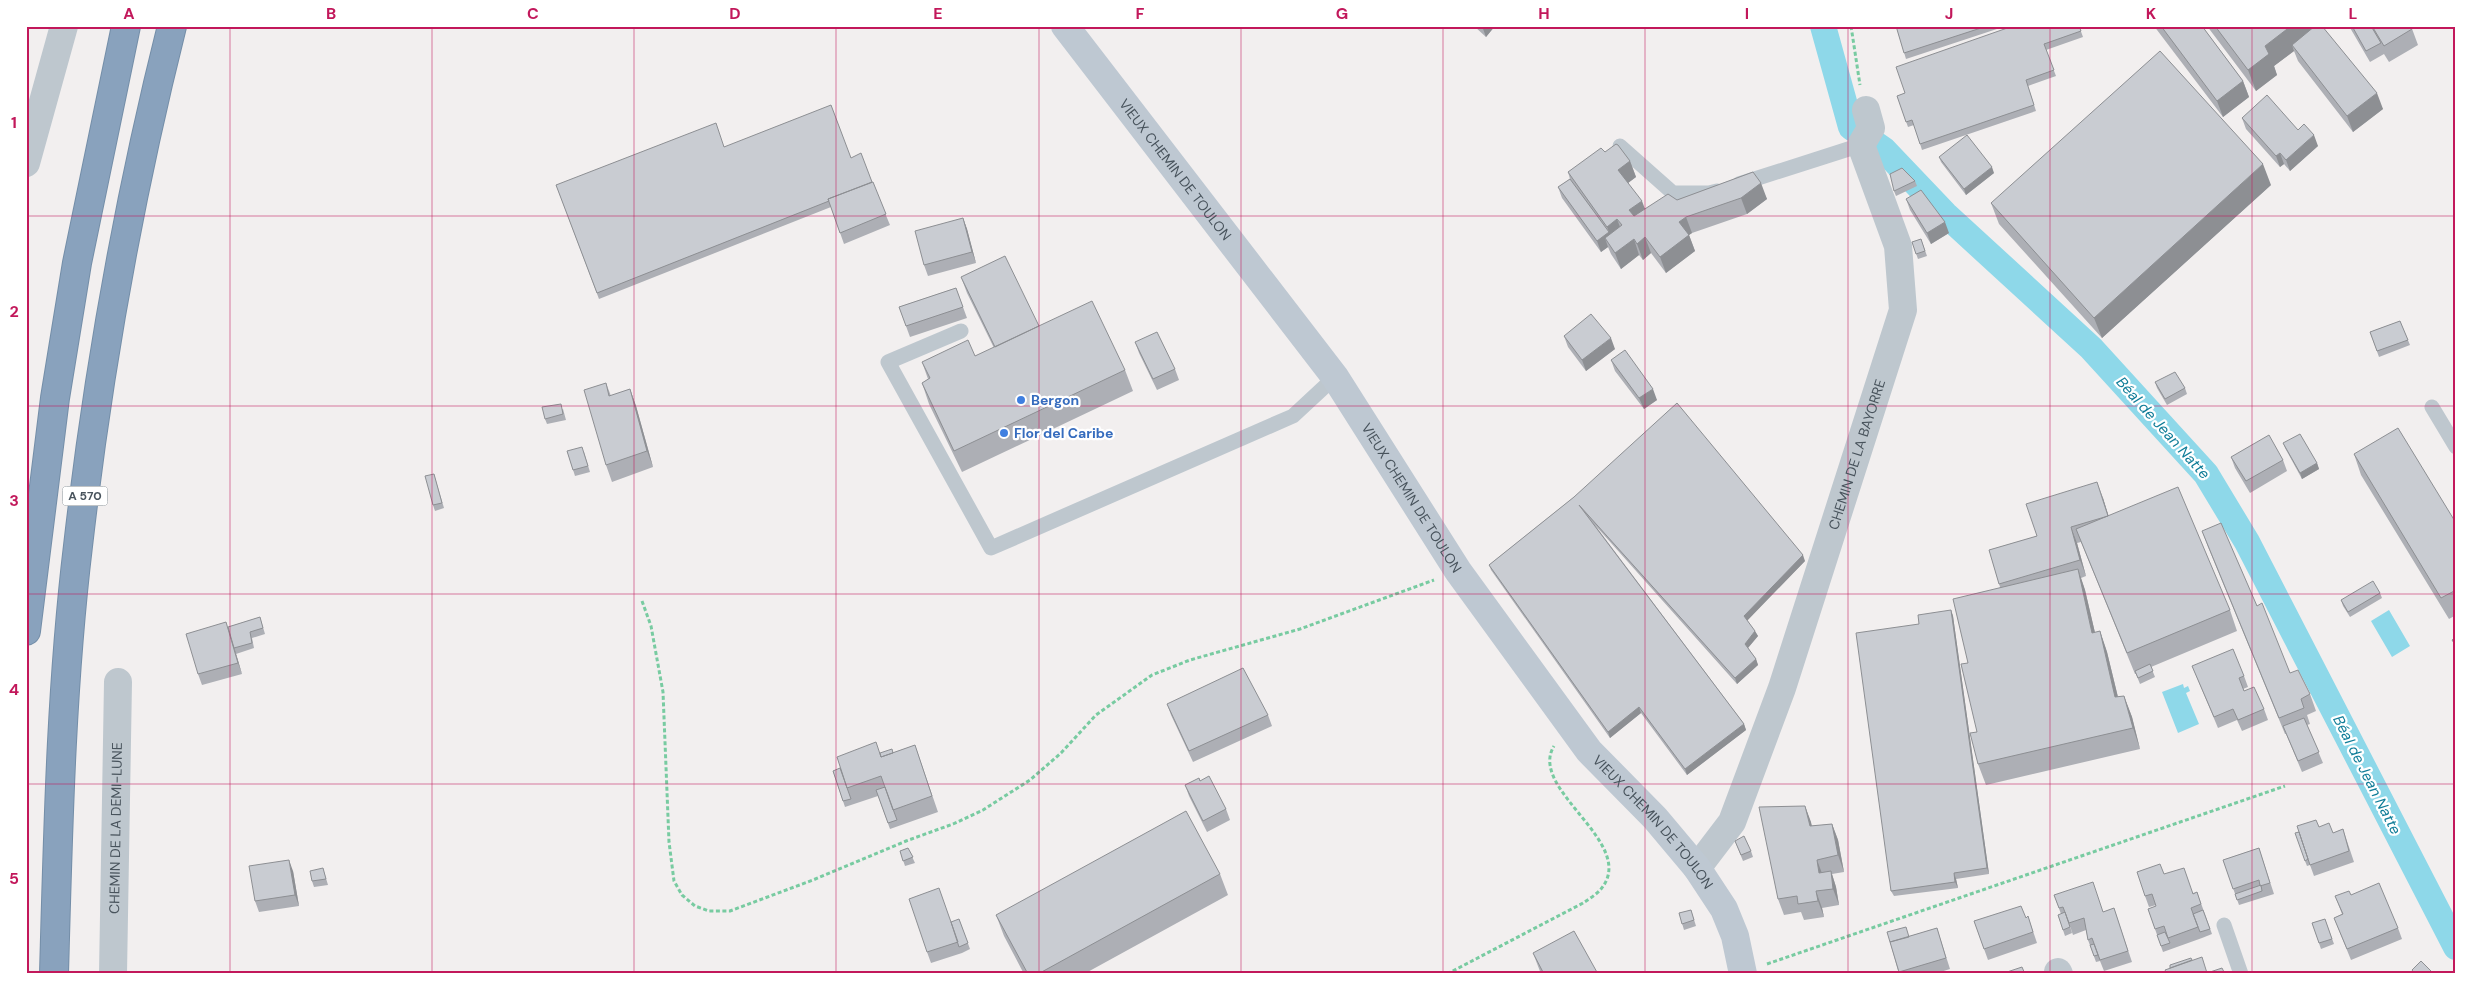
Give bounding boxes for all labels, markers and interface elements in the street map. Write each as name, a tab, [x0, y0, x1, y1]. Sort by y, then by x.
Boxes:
text: A	[123, 3, 135, 24]
text: B	[326, 3, 336, 24]
text: C	[527, 3, 539, 24]
text: D	[729, 3, 741, 24]
text: E	[933, 3, 943, 24]
text: F	[1136, 3, 1145, 24]
text: G	[1336, 3, 1348, 24]
text: H	[1538, 3, 1550, 24]
text: I	[1745, 3, 1749, 24]
text: J	[1945, 3, 1953, 24]
text: K	[2146, 3, 2157, 24]
text: L	[2349, 3, 2358, 24]
street label: VIEUX CHEMIN DE TOULON	[1115, 95, 1235, 244]
text: 1	[11, 112, 17, 133]
text: 2	[9, 301, 19, 322]
water label: Béal de Jean Natte	[2112, 373, 2215, 484]
street label: CHEMIN DE LA BAYORRE	[1824, 377, 1889, 532]
place label: Bergon	[1031, 391, 1079, 409]
marker: Bergon	[1015, 394, 1027, 406]
street label: VIEUX CHEMIN DE TOULON	[1358, 420, 1466, 576]
place label: Flor del Caribe	[1014, 424, 1113, 442]
marker: Flor del Caribe	[998, 427, 1010, 439]
road number: A 570	[62, 486, 108, 506]
text: 3	[9, 490, 19, 511]
text: 4	[9, 679, 19, 700]
water label: Béal de Jean Natte	[2328, 712, 2406, 838]
street label: CHEMIN DE LA DEMI-LUNE	[105, 742, 126, 914]
street label: VIEUX CHEMIN DE TOULON	[1589, 751, 1717, 892]
text: 5	[9, 868, 19, 889]

